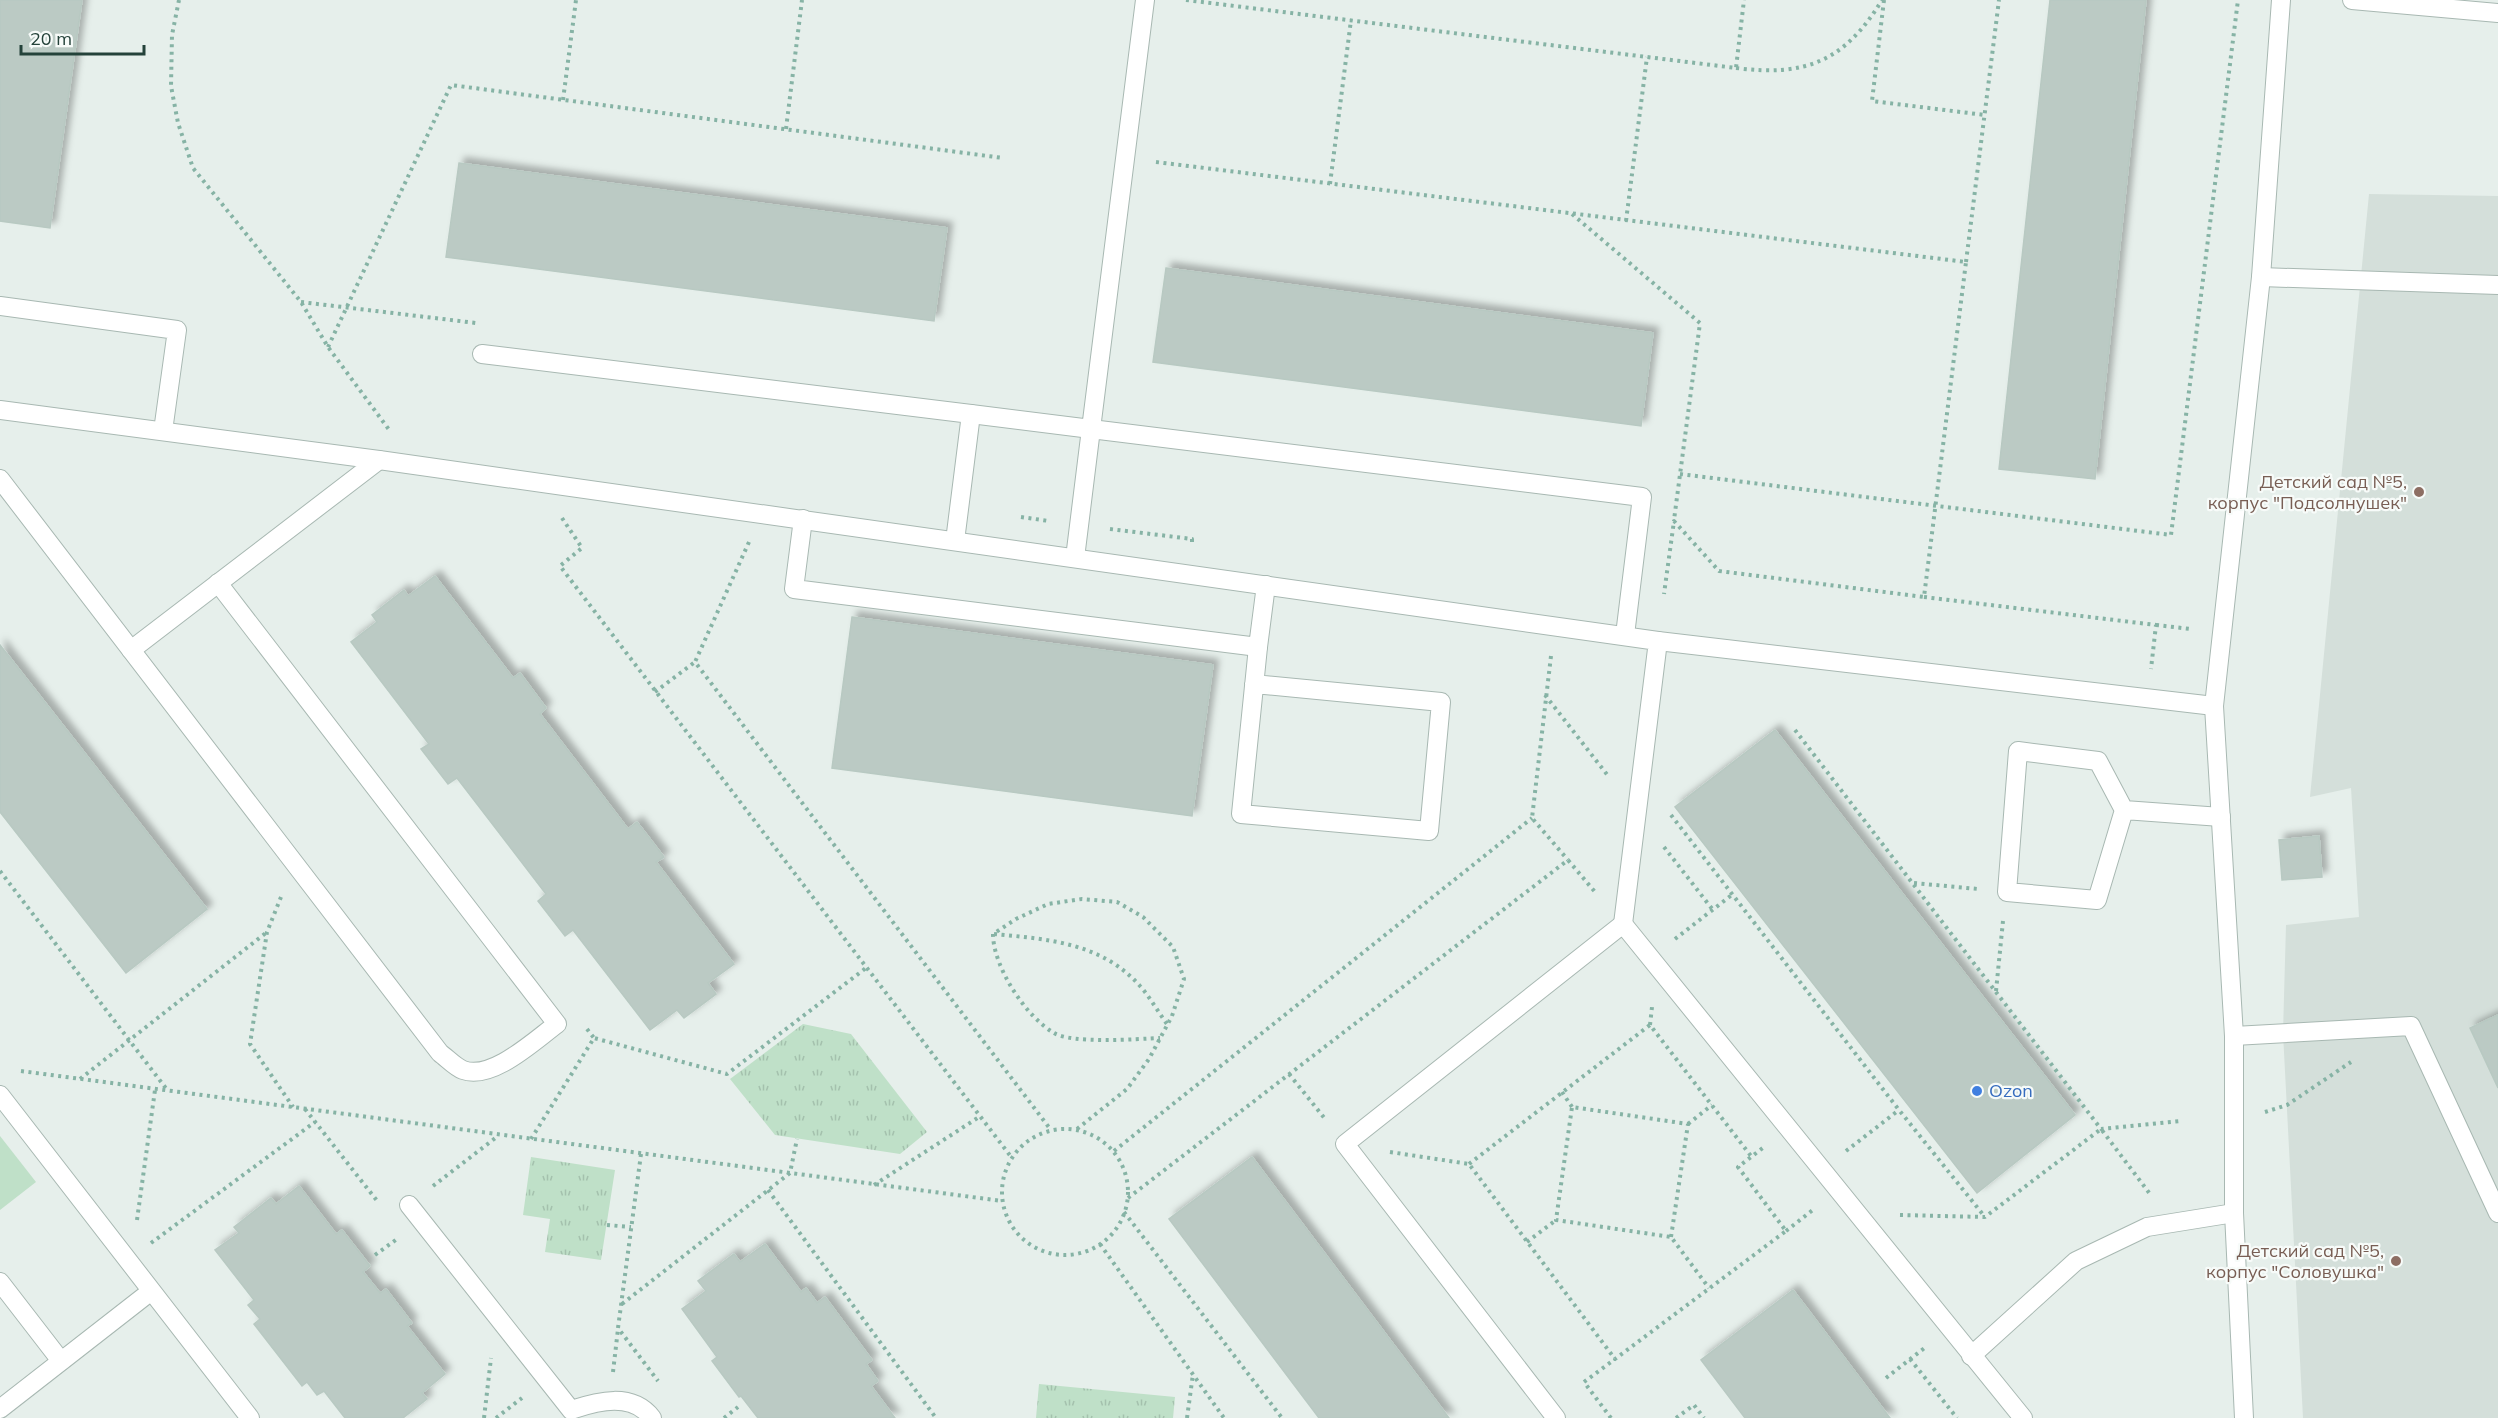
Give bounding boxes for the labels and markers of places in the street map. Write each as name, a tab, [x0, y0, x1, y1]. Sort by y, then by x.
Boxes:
place label: Детский сад №5, корпус "Подсолнушек"	[2208, 470, 2407, 514]
marker: Детский сад №5, корпус "Подсолнушек"	[2412, 485, 2426, 499]
place label: Ozon	[1989, 1079, 2033, 1102]
marker: Ozon	[1970, 1084, 1984, 1098]
place label: Детский сад №5, корпус "Соловушка"	[2206, 1239, 2384, 1283]
marker: Детский сад №5, корпус "Соловушка"	[2389, 1254, 2403, 1268]

